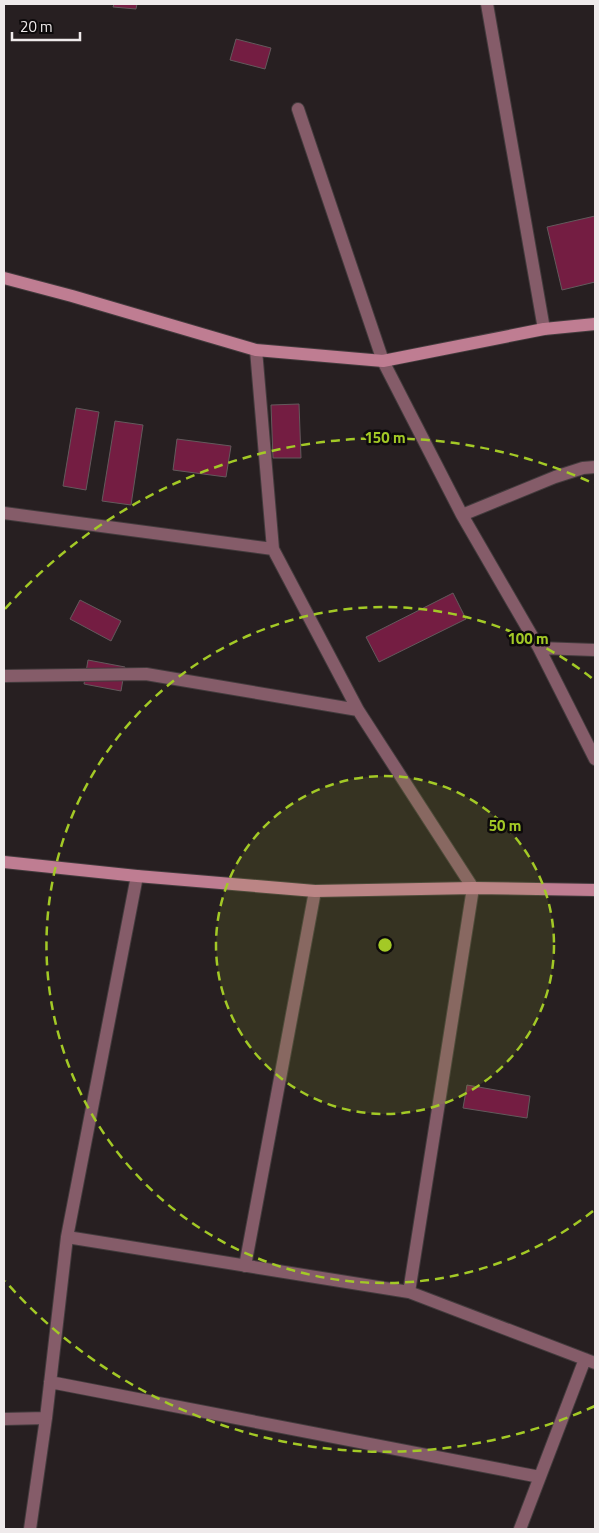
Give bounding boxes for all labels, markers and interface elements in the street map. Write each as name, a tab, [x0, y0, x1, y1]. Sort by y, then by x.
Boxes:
scale bar	[12, 10, 80, 42]
text: 20 m	[20, 15, 53, 38]
text: 150 m	[364, 426, 406, 449]
text: 100 m	[507, 627, 549, 650]
text: 50 m	[489, 814, 521, 837]
centre of rings	[376, 936, 394, 954]

